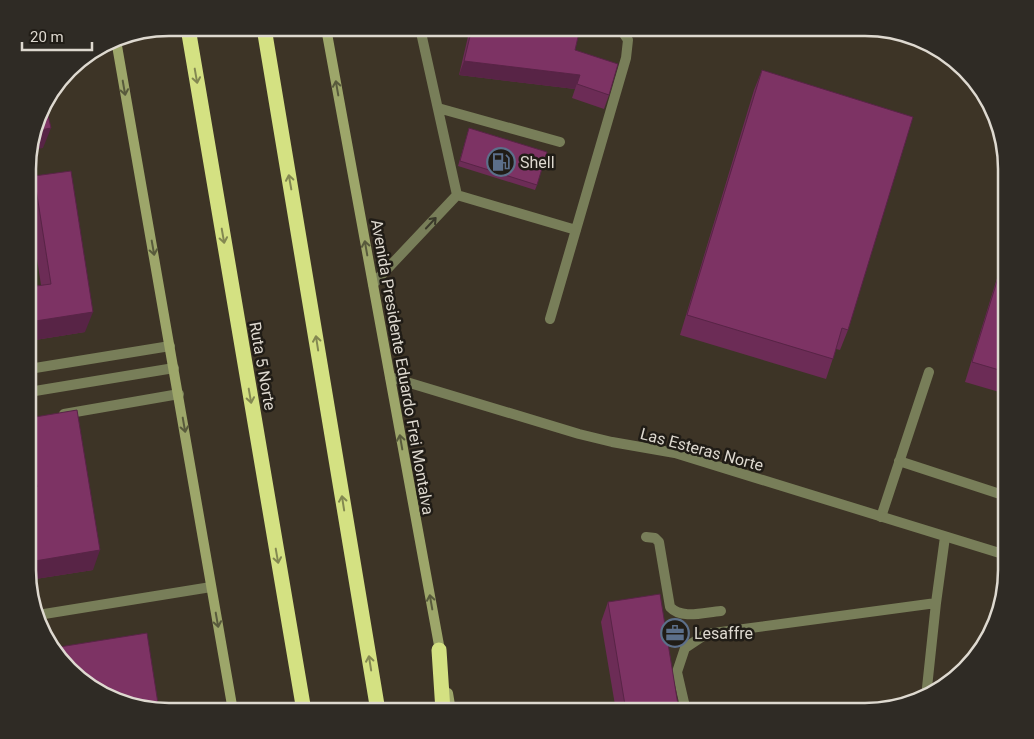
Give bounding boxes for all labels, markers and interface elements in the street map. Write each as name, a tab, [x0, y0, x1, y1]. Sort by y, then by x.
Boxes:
scale bar	[22, 20, 92, 52]
text: 20 m	[30, 28, 64, 46]
one-way arrow	[191, 67, 201, 83]
one-way arrow	[120, 79, 130, 95]
one-way arrow	[332, 80, 342, 96]
fuel station icon: Shell	[486, 147, 516, 177]
place label: Shell	[520, 153, 555, 172]
one-way arrow	[285, 175, 295, 191]
one-way arrow	[425, 217, 437, 230]
street label: Avenida Presidente Eduardo Frei Montalva	[367, 218, 438, 516]
one-way arrow	[219, 227, 229, 243]
one-way arrow	[148, 239, 158, 255]
one-way arrow	[361, 240, 371, 256]
street label: Ruta 5 Norte	[245, 320, 280, 412]
one-way arrow	[311, 335, 321, 351]
one-way arrow	[246, 388, 256, 404]
one-way arrow	[179, 417, 189, 433]
street label: Las Esteras Norte	[638, 424, 766, 475]
one-way arrow	[396, 434, 406, 450]
one-way arrow	[338, 495, 348, 511]
one-way arrow	[273, 548, 283, 564]
one-way arrow	[425, 594, 435, 610]
one-way arrow	[212, 611, 222, 627]
office icon: Lesaffre	[660, 618, 690, 648]
place label: Lesaffre	[694, 624, 753, 643]
one-way arrow	[364, 656, 374, 672]

